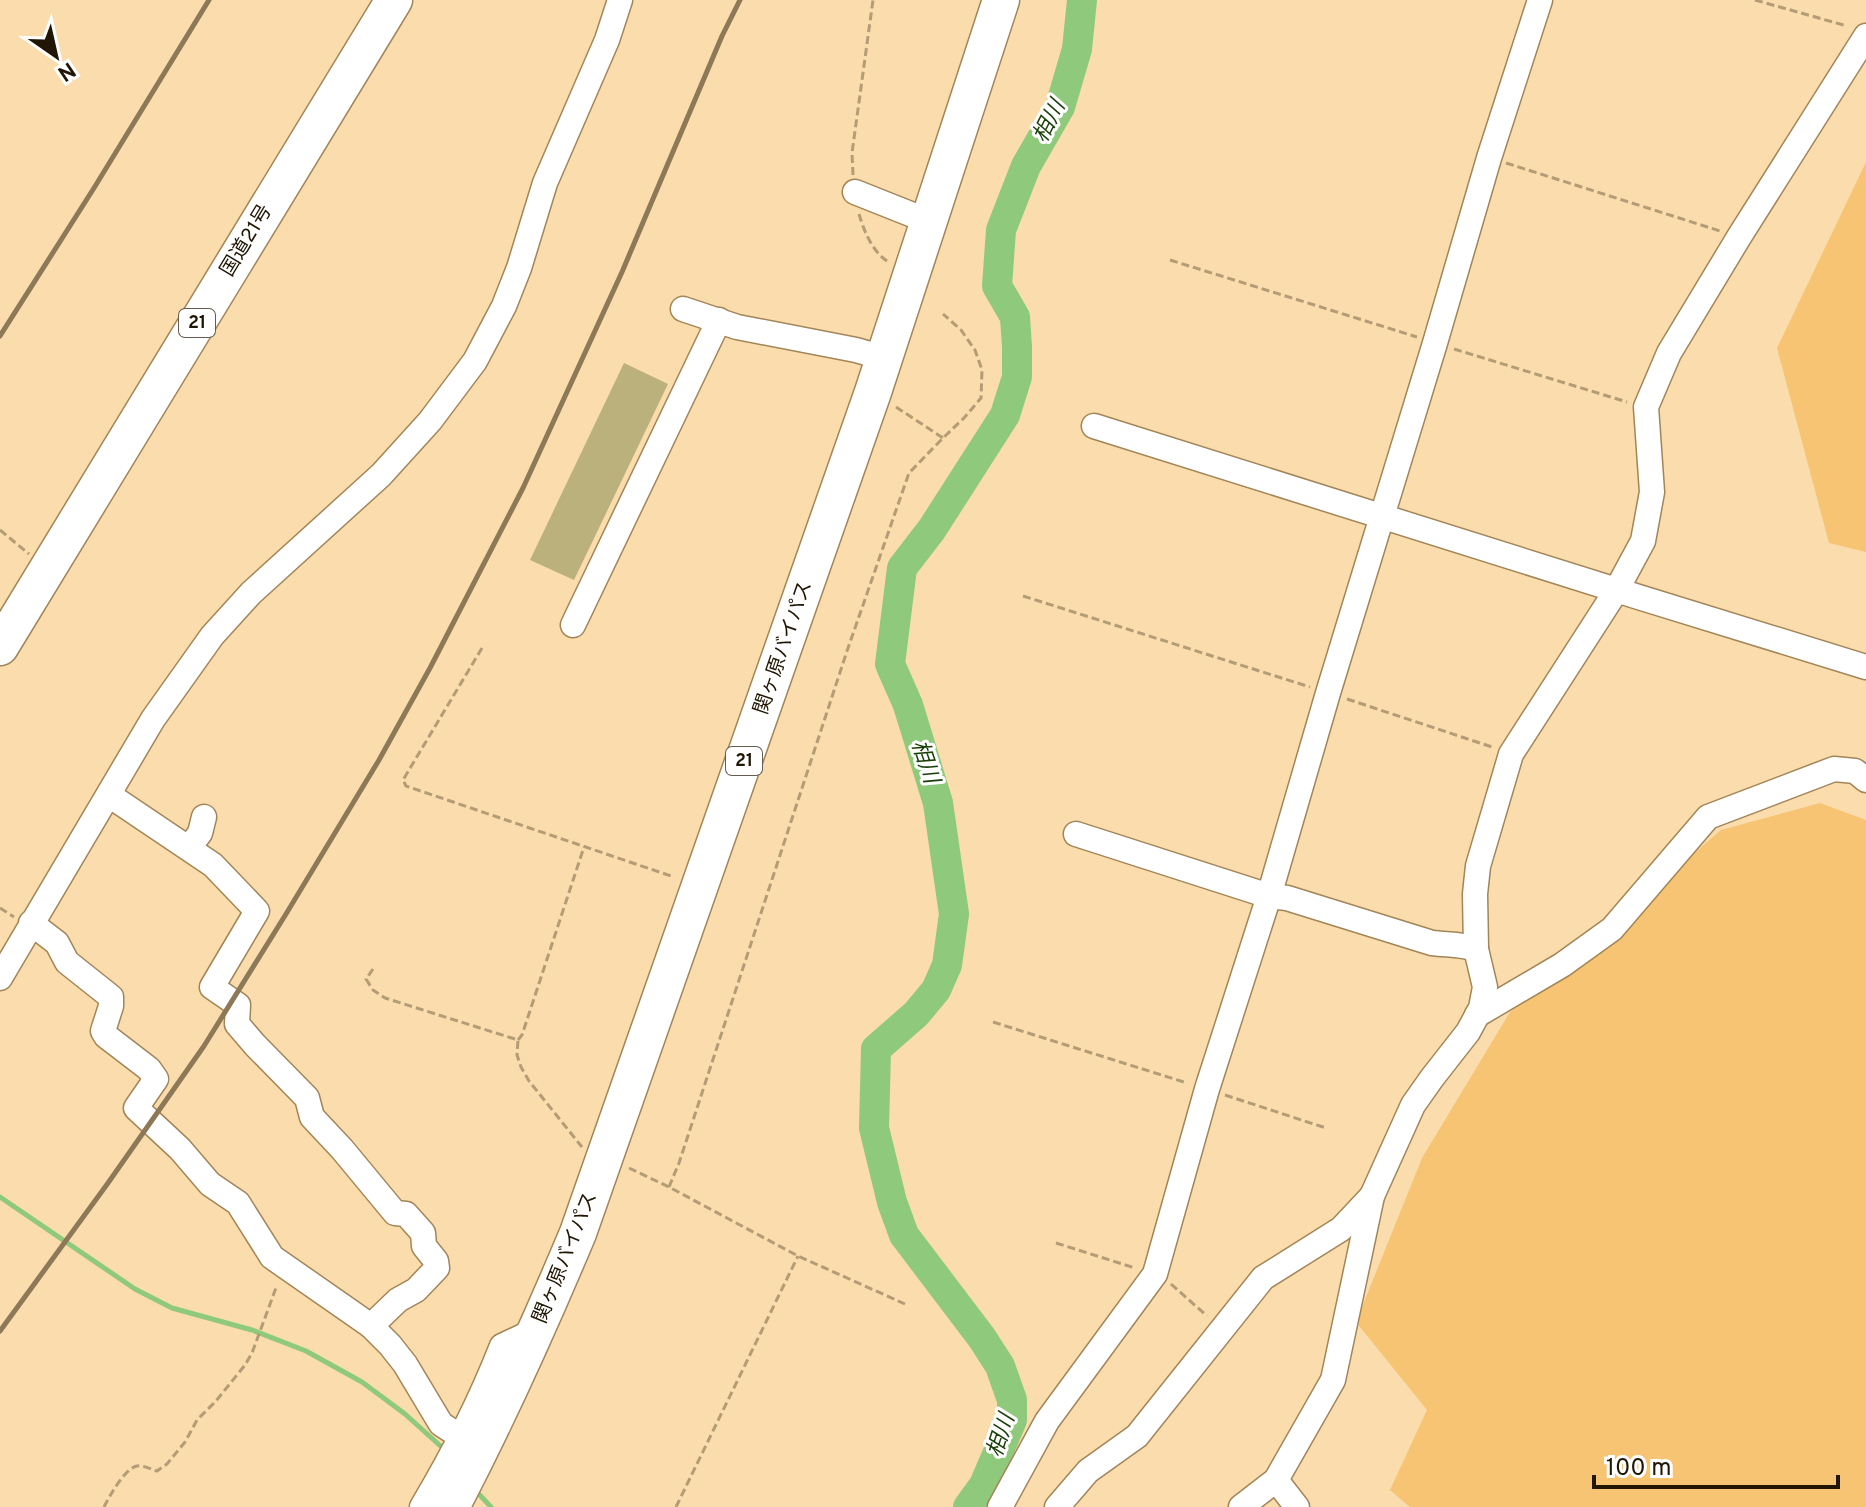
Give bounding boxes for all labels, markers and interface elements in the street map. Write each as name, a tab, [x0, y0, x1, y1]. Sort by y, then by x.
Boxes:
north arrow	[16, 16, 96, 96]
text: N	[52, 55, 80, 86]
water label: 相川	[1028, 94, 1073, 148]
street label: 国道21号	[215, 200, 279, 282]
road number: 21	[179, 309, 215, 337]
street label: 関ヶ原バイパス	[749, 578, 819, 718]
water label: 相川	[904, 737, 945, 789]
road number: 21	[726, 747, 762, 775]
street label: 関ヶ原バイパス	[528, 1188, 604, 1328]
water label: 相川	[982, 1409, 1022, 1461]
scale bar	[1594, 1439, 1838, 1489]
text: 100 m	[1606, 1454, 1672, 1484]

